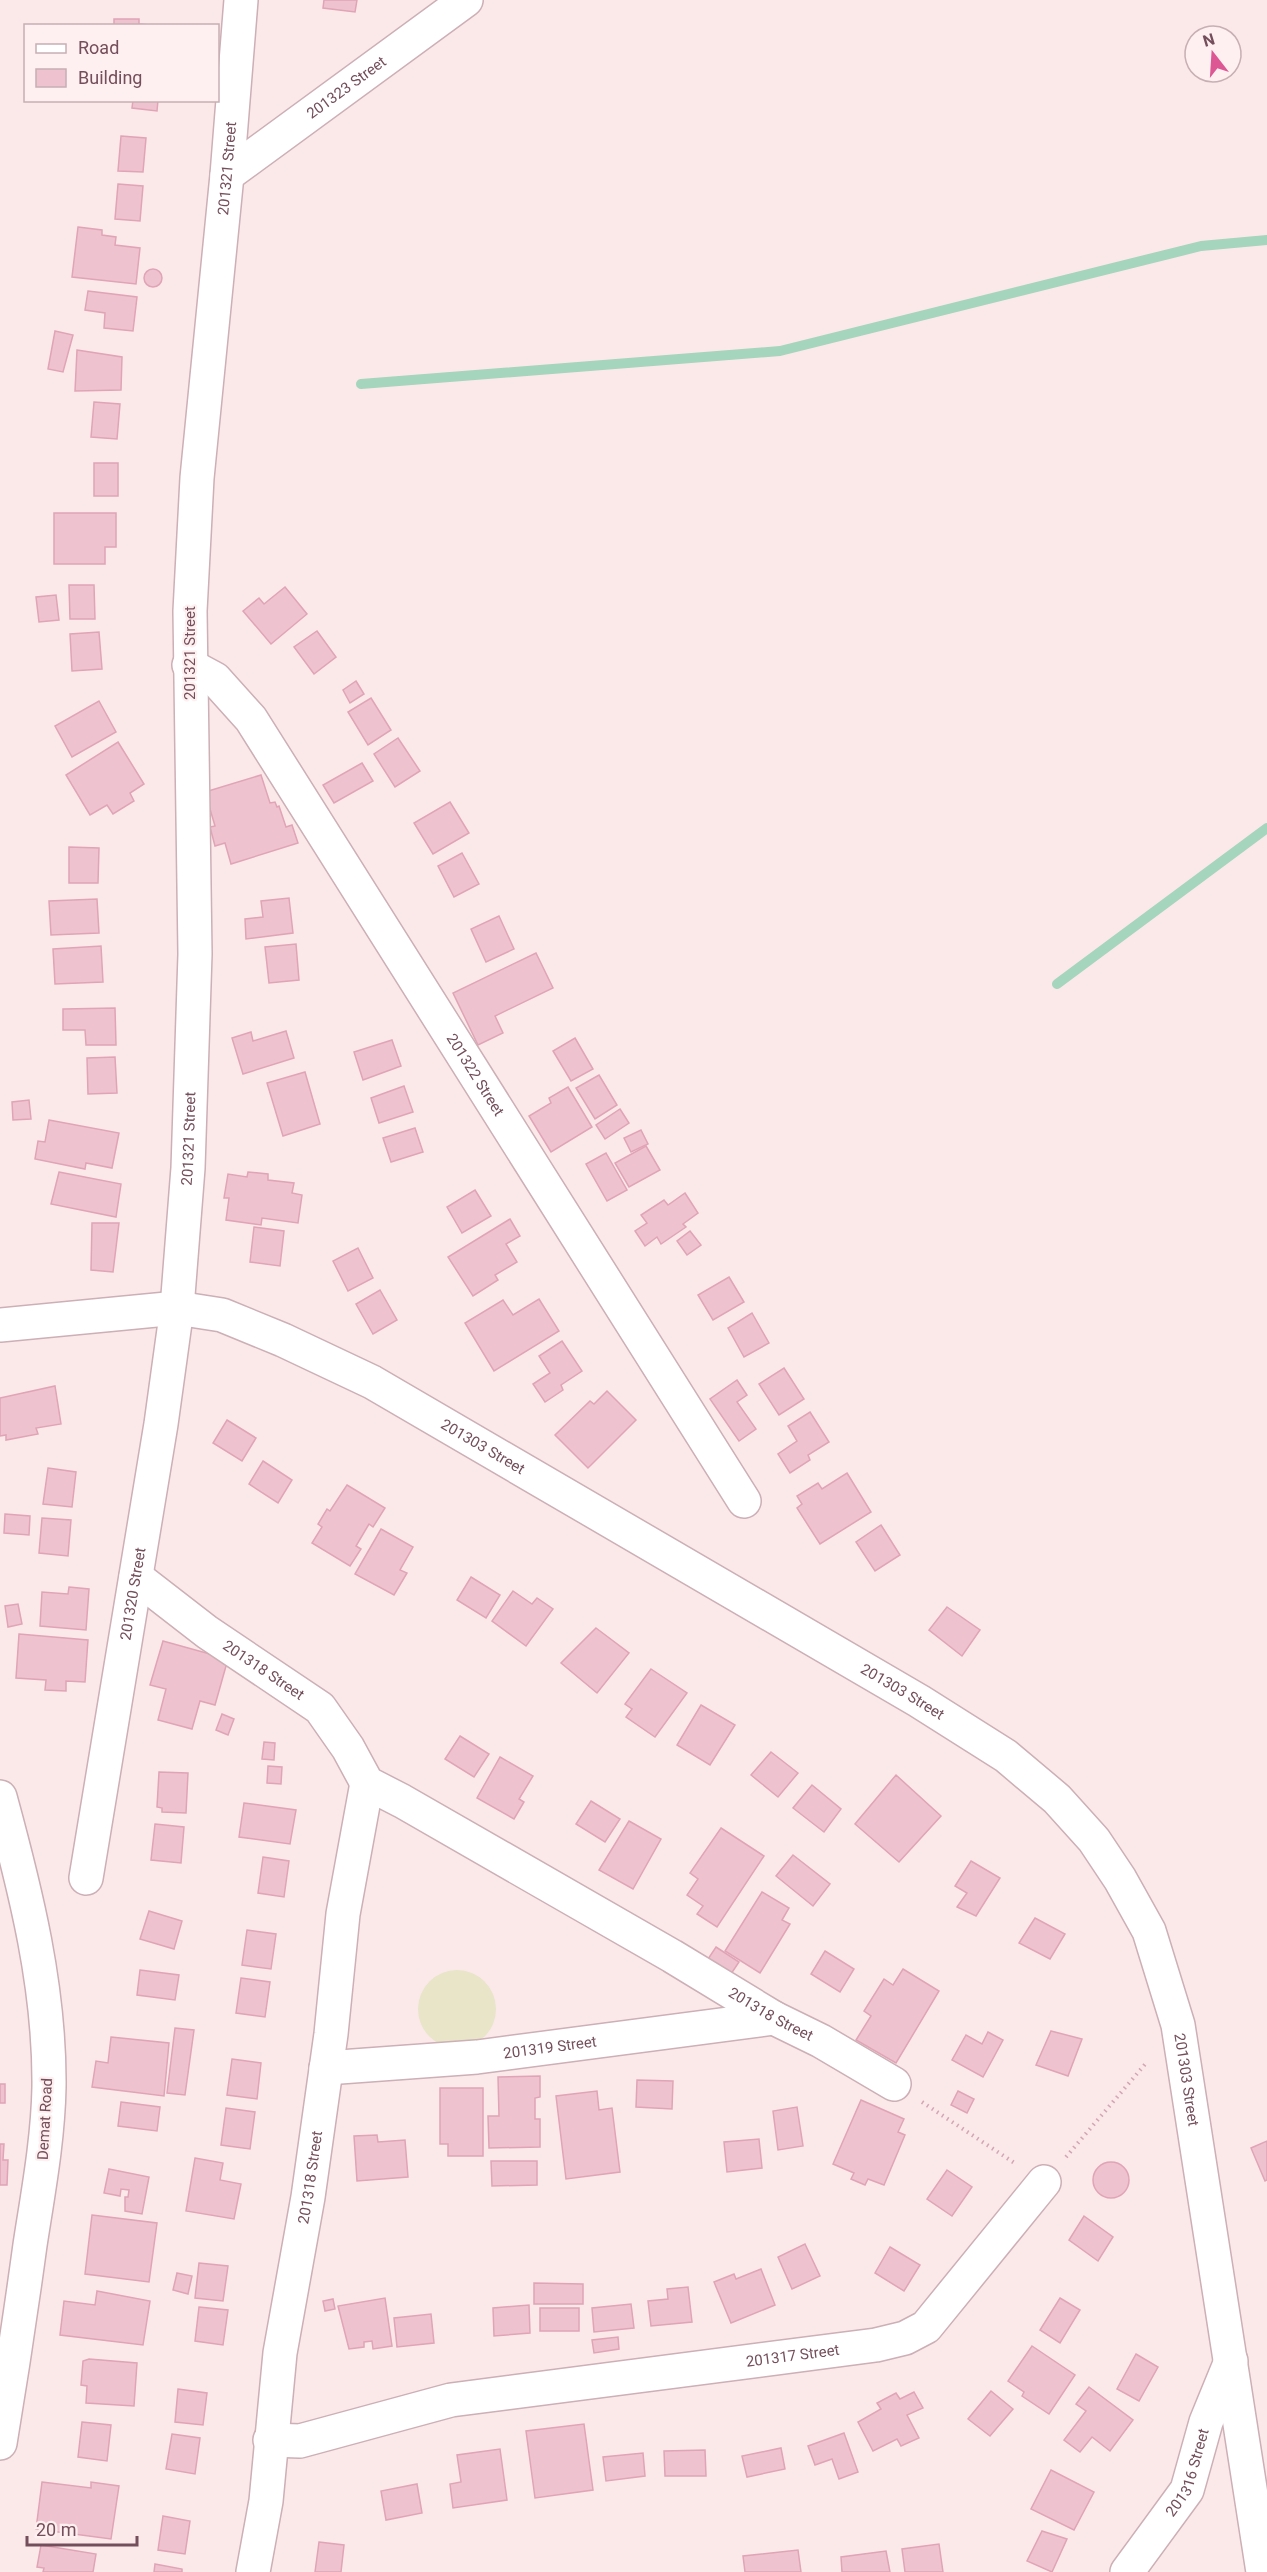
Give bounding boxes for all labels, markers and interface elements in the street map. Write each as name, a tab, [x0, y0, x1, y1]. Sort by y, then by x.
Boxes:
legend	[24, 24, 219, 102]
north arrow	[1183, 24, 1243, 84]
text: N	[1201, 29, 1217, 51]
text: Road	[78, 37, 119, 58]
street label: 201323 Street	[303, 52, 390, 123]
text: Building	[78, 67, 142, 88]
street label: 201321 Street	[214, 121, 240, 216]
street label: 201321 Street	[181, 606, 199, 700]
street label: 201322 Street	[443, 1030, 508, 1119]
street label: 201321 Street	[178, 1091, 199, 1186]
street label: 201303 Street	[438, 1415, 528, 1478]
street label: 201320 Street	[116, 1546, 149, 1642]
street label: 201318 Street	[220, 1636, 308, 1704]
street label: 201303 Street	[858, 1660, 948, 1724]
street label: 201318 Street	[725, 1983, 816, 2045]
street label: 201319 Street	[502, 2032, 598, 2062]
street label: 201303 Street	[1170, 2032, 1203, 2128]
street label: Demat Road	[34, 2078, 56, 2160]
street label: 201318 Street	[294, 2130, 326, 2225]
street label: 201317 Street	[745, 2341, 841, 2371]
street label: 201316 Street	[1162, 2426, 1213, 2520]
scale bar	[27, 2509, 136, 2547]
text: 20 m	[36, 2519, 76, 2540]

